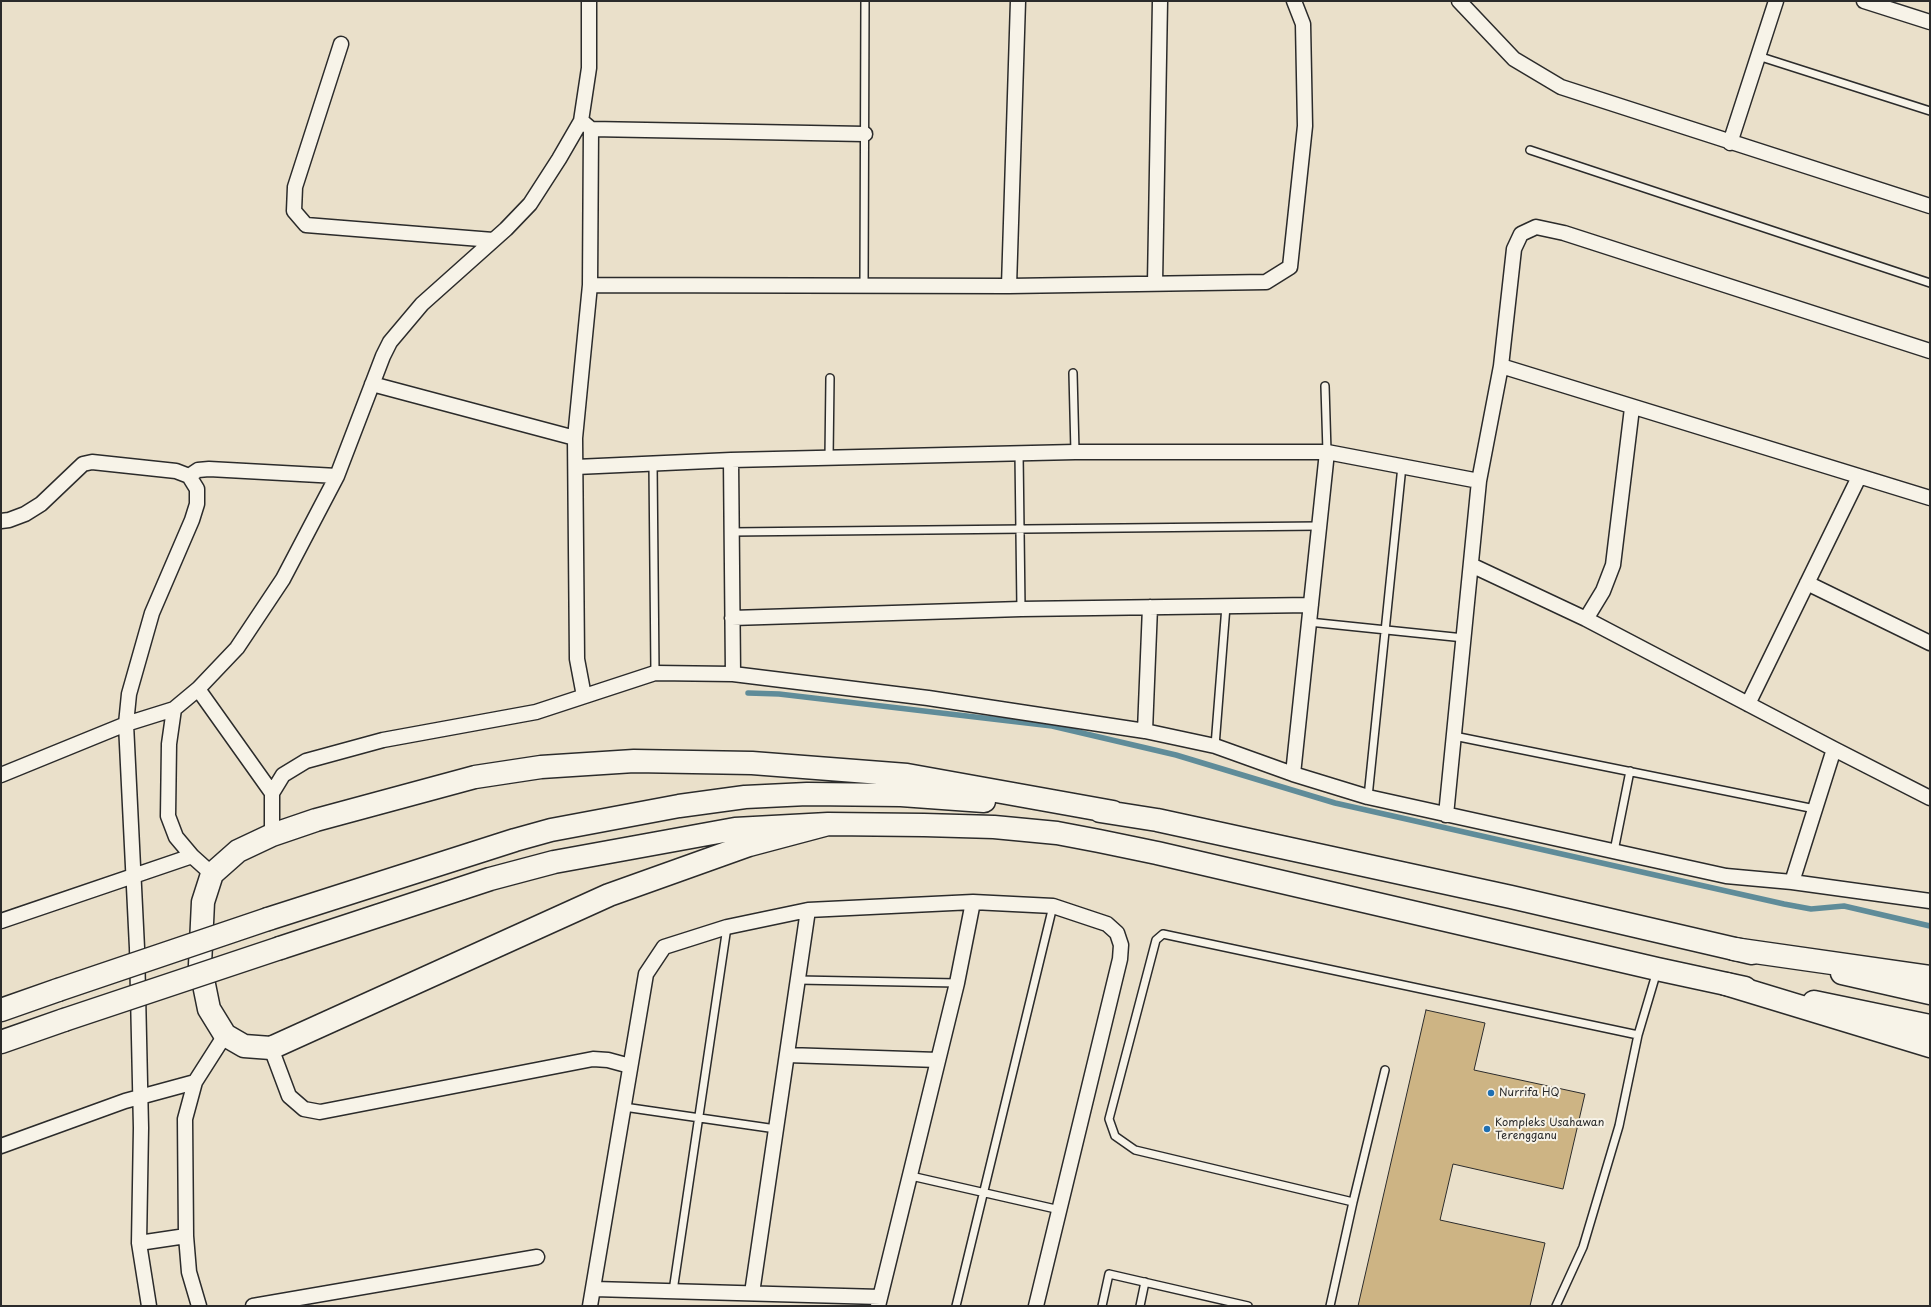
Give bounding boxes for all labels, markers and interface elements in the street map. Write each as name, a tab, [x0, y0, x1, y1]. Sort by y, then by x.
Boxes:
place label: Nurrifa HQ	[1499, 1086, 1559, 1100]
marker: Nurrifa HQ	[1486, 1088, 1496, 1098]
place label: Kompleks Usahawan Terengganu	[1495, 1116, 1604, 1142]
marker: Kompleks Usahawan Terengganu	[1482, 1124, 1492, 1134]

